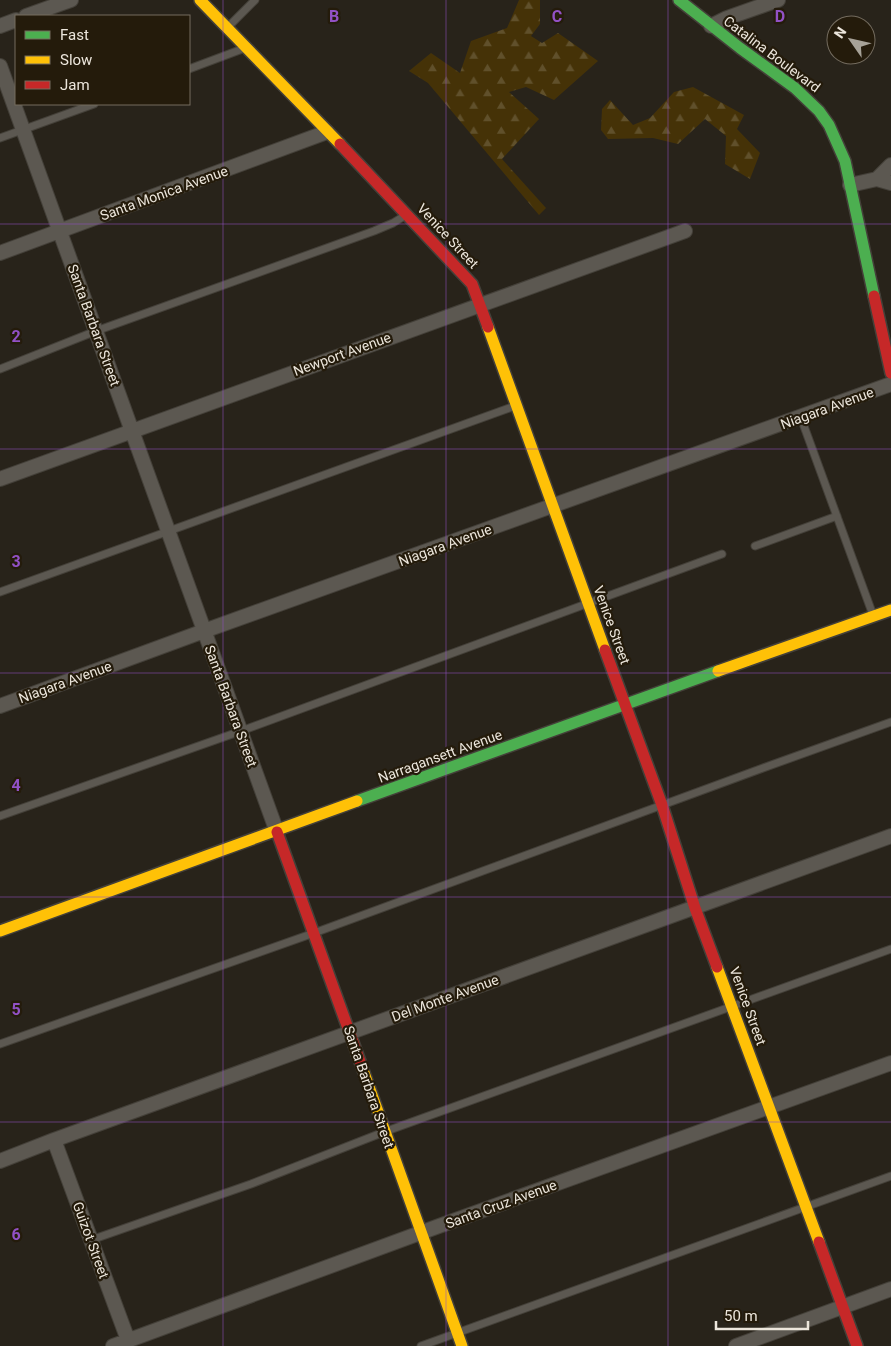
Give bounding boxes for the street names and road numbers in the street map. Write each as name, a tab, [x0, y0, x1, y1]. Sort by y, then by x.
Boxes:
street label: Catalina Boulevard	[721, 13, 823, 95]
street label: Santa Monica Avenue	[98, 162, 230, 224]
street label: Venice Street	[414, 200, 482, 272]
street label: Santa Barbara Street	[65, 262, 124, 388]
street label: Newport Avenue	[291, 329, 393, 379]
street label: Niagara Avenue	[778, 384, 876, 432]
street label: Niagara Avenue	[396, 521, 494, 569]
street label: Venice Street	[590, 584, 634, 667]
street label: Santa Barbara Street	[202, 643, 261, 769]
street label: Niagara Avenue	[16, 658, 114, 706]
street label: Narragansett Avenue	[376, 726, 504, 786]
street label: Venice Street	[726, 965, 770, 1048]
street label: Del Monte Avenue	[389, 971, 501, 1025]
street label: Santa Barbara Street	[341, 1024, 398, 1151]
street label: Santa Cruz Avenue	[443, 1176, 559, 1232]
street label: Guizot Street	[70, 1199, 112, 1281]

